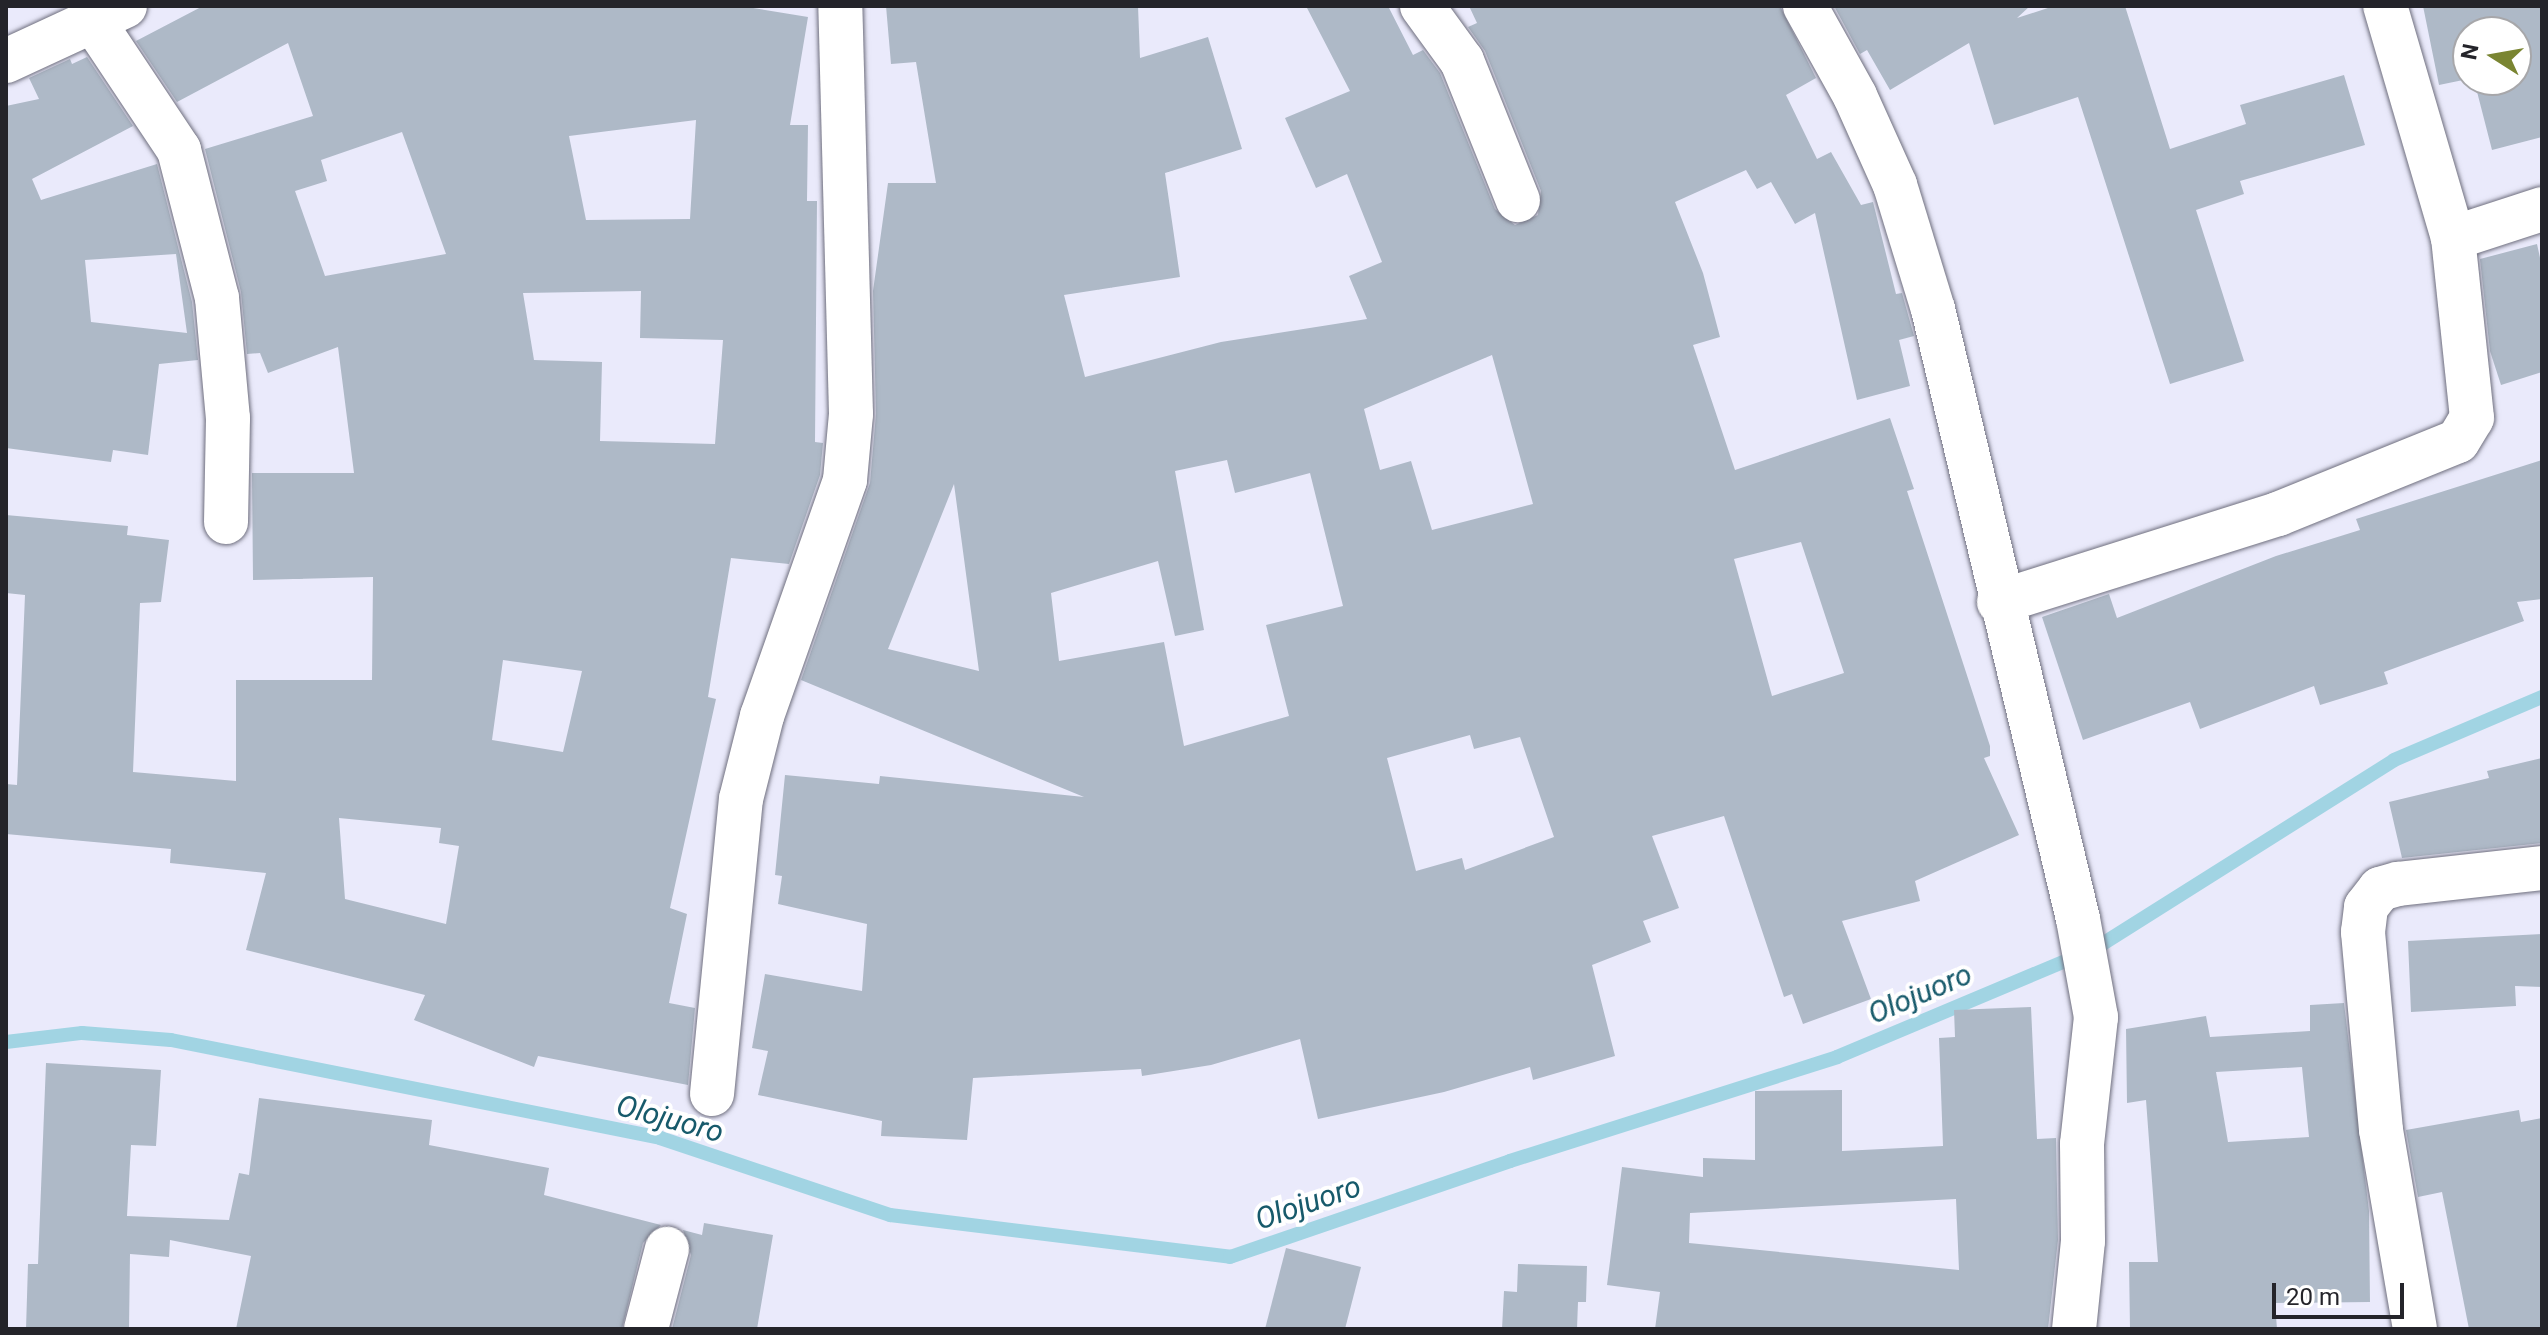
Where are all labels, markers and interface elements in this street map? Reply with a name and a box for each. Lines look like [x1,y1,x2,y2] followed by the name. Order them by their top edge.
[2452,16,2532,96] north arrow
[2456,42,2484,62] text: N
[1863,956,1977,1032] water label: Olojuoro
[612,1087,728,1151] water label: Olojuoro
[1250,1168,1366,1238] water label: Olojuoro
[2276,1267,2408,1317] scale bar
[2286,1283,2340,1311] text: 20 m

